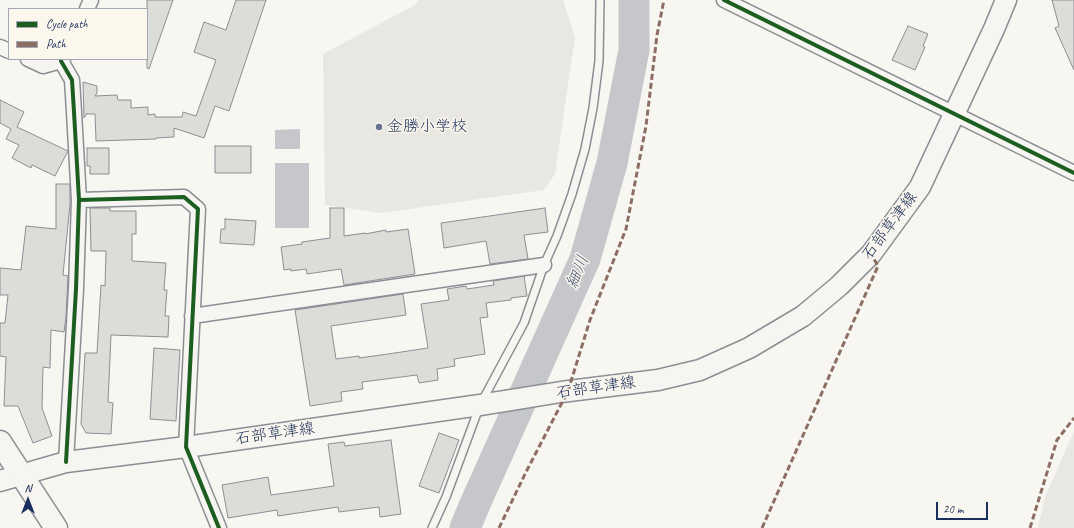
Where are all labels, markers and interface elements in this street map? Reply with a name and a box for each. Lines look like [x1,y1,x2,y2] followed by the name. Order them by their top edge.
[8,8,148,60] legend
[46,16,88,32] text: Cycle path
[46,36,66,52] text: Path
[387,117,467,137] place label: 金勝小学校
[374,122,384,132] marker: 金勝小学校
[858,188,922,264] street label: 石部草津線
[562,252,594,292] water label: 細川
[555,373,637,403] street label: 石部草津線
[234,419,316,449] street label: 石部草津線
[8,480,48,520] north arrow
[25,481,31,495] text: N
[938,494,990,520] scale bar
[943,501,963,517] text: 20 m

